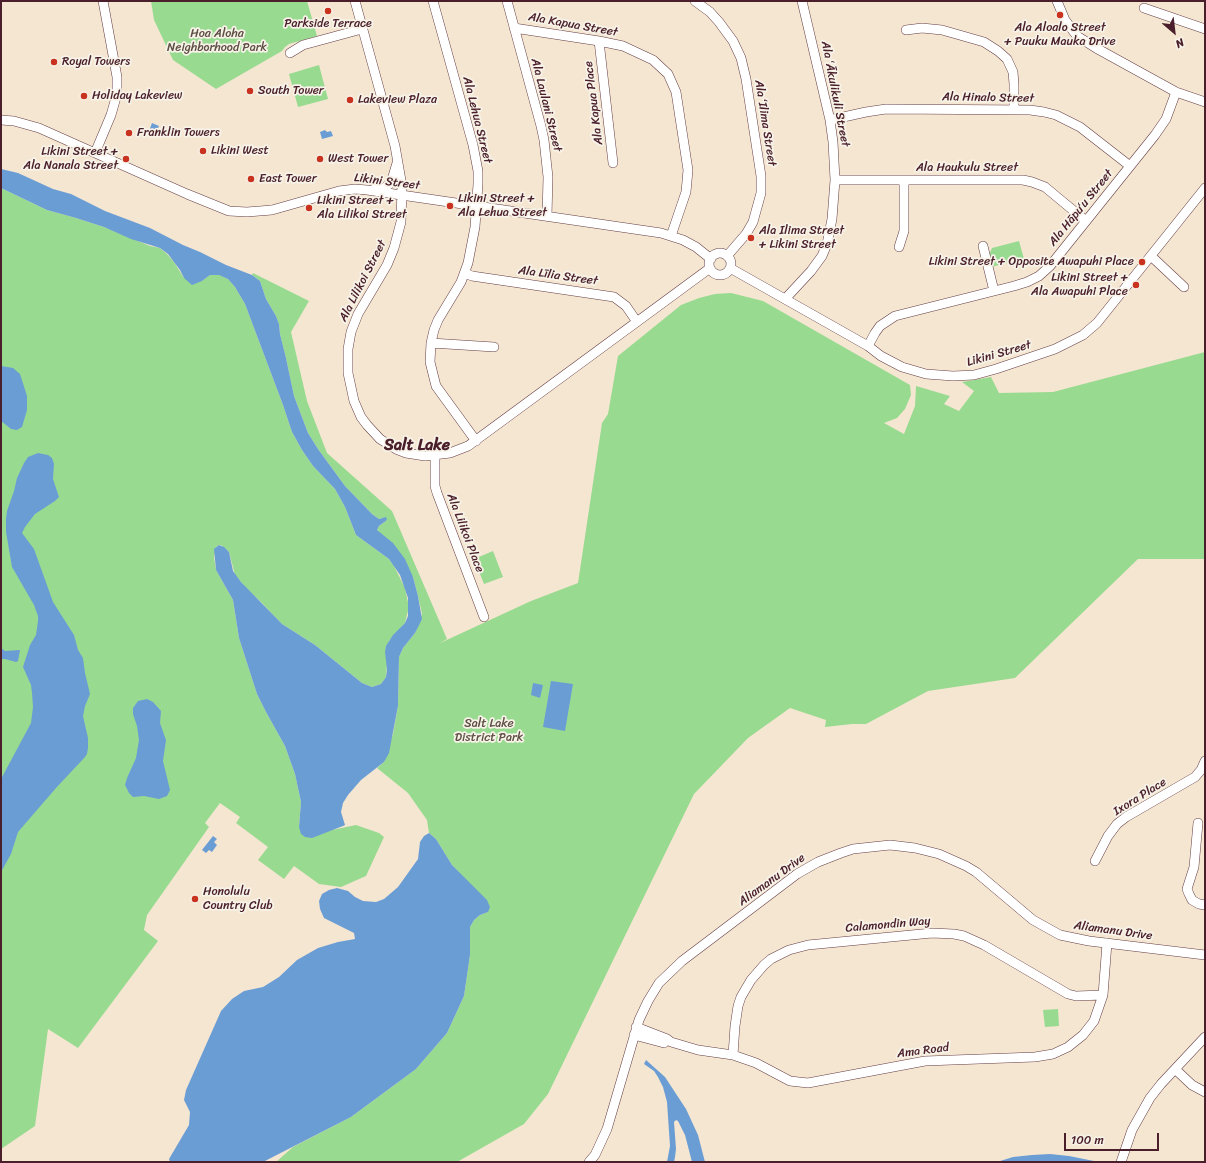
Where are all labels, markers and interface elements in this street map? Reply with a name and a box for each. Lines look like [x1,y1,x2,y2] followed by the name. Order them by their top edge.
[323,6,333,16] marker: Parkside Terrace
[527,10,619,40] street label: Ala Kapua Street
[1055,10,1065,20] marker: Ala Aloalo Street + Puuku Mauka Drive
[1154,12,1194,52] north arrow
[284,17,372,31] place label: Parkside Terrace
[1004,21,1116,49] place label: Ala Aloalo Street + Puuku Mauka Drive
[167,27,267,55] park label: Hoa Aloha Neighborhood Park
[1172,33,1188,53] text: N
[818,40,852,148] street label: Ala ʻĀkulikuli Street
[62,55,130,69] place label: Royal Towers
[49,57,59,67] marker: Royal Towers
[527,57,565,153] street label: Ala Laulani Street
[582,60,606,146] street label: Ala Kapua Place
[459,75,495,165] street label: Ala Lehua Street
[751,79,779,167] street label: Ala ʻIlima Street
[258,84,324,98] place label: South Tower
[245,86,255,96] marker: South Tower
[92,89,182,103] place label: Holiday Lakeview
[942,90,1034,106] street label: Ala Hinalo Street
[79,91,89,101] marker: Holiday Lakeview
[358,93,437,107] place label: Lakeview Plaza
[345,95,355,105] marker: Lakeview Plaza
[137,126,220,140] place label: Franklin Towers
[124,128,134,138] marker: Franklin Towers
[211,144,269,158] place label: Likini West
[23,145,118,173] place label: Likini Street + Ala Nanala Street
[198,146,208,156] marker: Likini West
[328,152,388,166] place label: West Tower
[121,154,131,164] marker: Likini Street + Ala Nanala Street
[315,154,325,164] marker: West Tower
[916,161,1018,175] street label: Ala Haukulu Street
[1046,167,1116,249] street label: Ala Hāpuʻu Street
[353,171,421,193] street label: Likini Street
[259,172,317,186] place label: East Tower
[246,174,256,184] marker: East Tower
[458,192,547,220] place label: Likini Street + Ala Lehua Street
[317,194,407,222] place label: Likini Street + Ala Lilikoi Street
[445,201,455,211] marker: Likini Street + Ala Lehua Street
[304,203,314,213] marker: Likini Street + Ala Lilikoi Street
[759,224,844,252] place label: Ala Ilima Street + Likini Street
[746,233,756,243] marker: Ala Ilima Street + Likini Street
[336,238,390,324] street label: Ala Lilikoi Street
[929,255,1134,269] place label: Likini Street + Opposite Awapuhi Place
[1137,257,1147,267] marker: Likini Street + Opposite Awapuhi Place
[517,263,599,289] street label: Ala Līlia Street
[1031,271,1128,299] place label: Likini Street + Ala Awapuhi Place
[1131,280,1141,290] marker: Likini Street + Ala Awapuhi Place
[965,338,1033,370] street label: Likini Street
[384,436,450,456] district label: Salt Lake
[443,491,487,575] street label: Ala Lilikoi Place
[455,717,523,745] park label: Salt Lake District Park
[1111,775,1169,819] street label: Ixora Place
[736,851,808,909] street label: Aliamanu Drive
[203,885,273,913] place label: Honolulu Country Club
[190,894,200,904] marker: Honolulu Country Club
[845,914,931,936] street label: Calamondin Way
[1073,918,1153,944] street label: Aliamanu Drive
[896,1041,950,1061] street label: Ama Road
[1066,1125,1161,1151] scale bar
[1071,1129,1104,1151] text: 100 m

